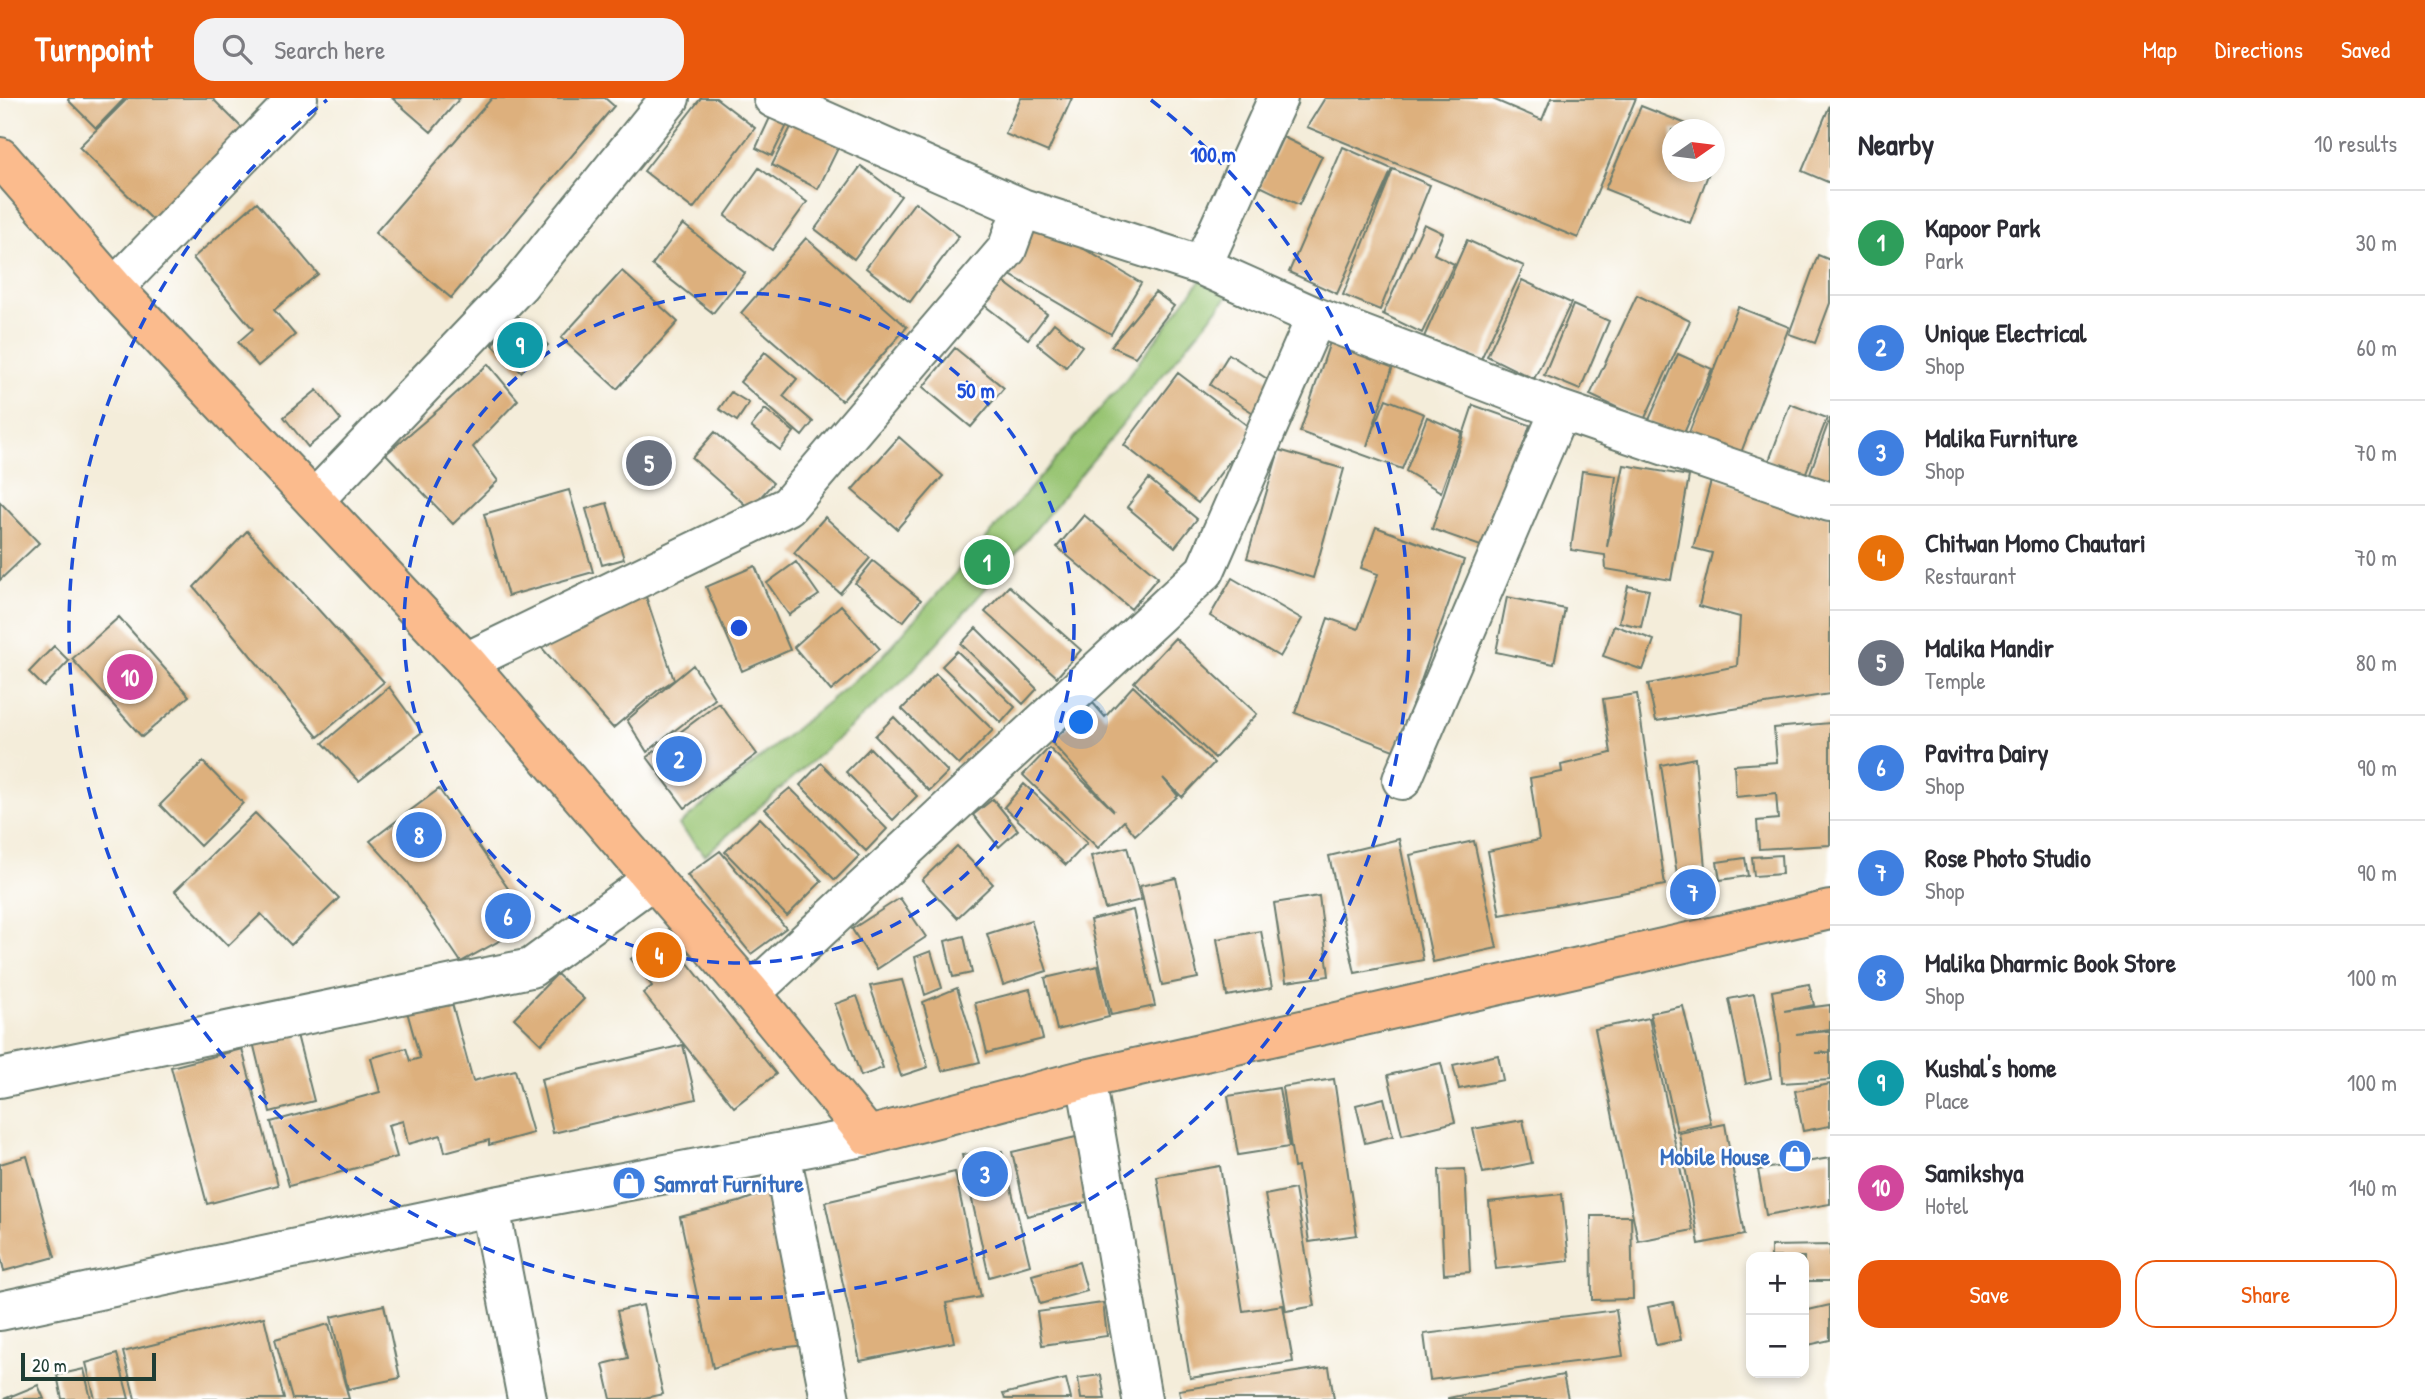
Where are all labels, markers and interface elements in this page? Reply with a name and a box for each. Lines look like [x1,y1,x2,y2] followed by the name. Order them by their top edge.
[194,18,684,81] search box
[35,27,152,71] text: Turnpoint
[218,30,256,68] icon: search
[274,32,385,67] text: Search here
[2143,33,2177,65] text: Map
[2215,33,2303,65] text: Directions
[2341,33,2390,65] text: Saved
[1662,119,1725,182] north arrow
[1858,124,1934,164] text: Nearby
[2314,128,2397,159] text: 10 results
[1190,140,1236,169] text: 100 m
[1925,210,2040,245] text: Kapoor Park
[1877,227,1885,258] text: 1
[2355,227,2397,258] text: 30 m
[1925,245,1963,276] text: Park
[1925,315,2086,350] text: Unique Electrical
[497,319,543,371] pin: 9
[1876,332,1886,363] text: 2
[2357,332,2397,363] text: 60 m
[1925,350,1964,381] text: Shop
[957,376,995,405] text: 50 m
[1925,420,2078,455] text: Malika Furniture
[626,437,672,489] pin: 5
[1876,437,1886,468] text: 3
[2354,437,2397,468] text: 70 m
[1925,455,1964,486] text: Shop
[1925,525,2146,560] text: Chitwan Momo Chautari
[964,536,1010,588] pin: 1
[1877,542,1885,573] text: 4
[2354,542,2397,573] text: 70 m
[1925,560,2016,591] text: Restaurant
[727,616,751,640] centre of rings
[1925,630,2054,665] text: Malika Mandir
[1876,647,1886,678] text: 5
[2356,647,2397,678] text: 80 m
[107,651,153,703] pin: 10
[1925,665,1986,696] text: Temple
[1064,705,1098,739] your location
[656,733,702,785] pin: 2
[1925,735,2048,770] text: Pavitra Dairy
[1876,752,1886,783] text: 6
[2357,752,2397,783] text: 90 m
[1925,770,1964,801] text: Shop
[396,809,442,861] pin: 8
[1925,840,2091,875] text: Rose Photo Studio
[1875,857,1887,888] text: 7
[2357,857,2397,888] text: 90 m
[1670,866,1716,918] pin: 7
[1925,875,1964,906] text: Shop
[485,890,531,942] pin: 6
[636,929,682,981] pin: 4
[1925,945,2176,980] text: Malika Dharmic Book Store
[1876,962,1886,993] text: 8
[2347,962,2397,993] text: 100 m
[1925,980,1964,1011] text: Shop
[1925,1050,2057,1085] text: Kushal's home
[1877,1067,1885,1098] text: 9
[2347,1067,2397,1098] text: 100 m
[1925,1085,1969,1116] text: Place
[1776,1137,1814,1175] shop icon: Mobile House
[1660,1140,1770,1172] place label: Mobile House
[962,1148,1008,1200] pin: 3
[1925,1155,2024,1190] text: Samikshya
[610,1164,648,1202] shop icon: Samrat Furniture
[654,1167,804,1199] place label: Samrat Furniture
[1872,1172,1890,1203] text: 10
[2349,1172,2397,1203] text: 140 m
[1925,1190,1968,1221] text: Hotel
[1746,1252,1809,1378] map controls
[1746,1252,1809,1315] button: +
[1858,1260,2121,1328] button: Save
[2135,1260,2397,1328] button: Share
[1746,1315,1809,1378] button: −
[21,1350,156,1382] scale bar
[32,1352,67,1378] text: 20 m

